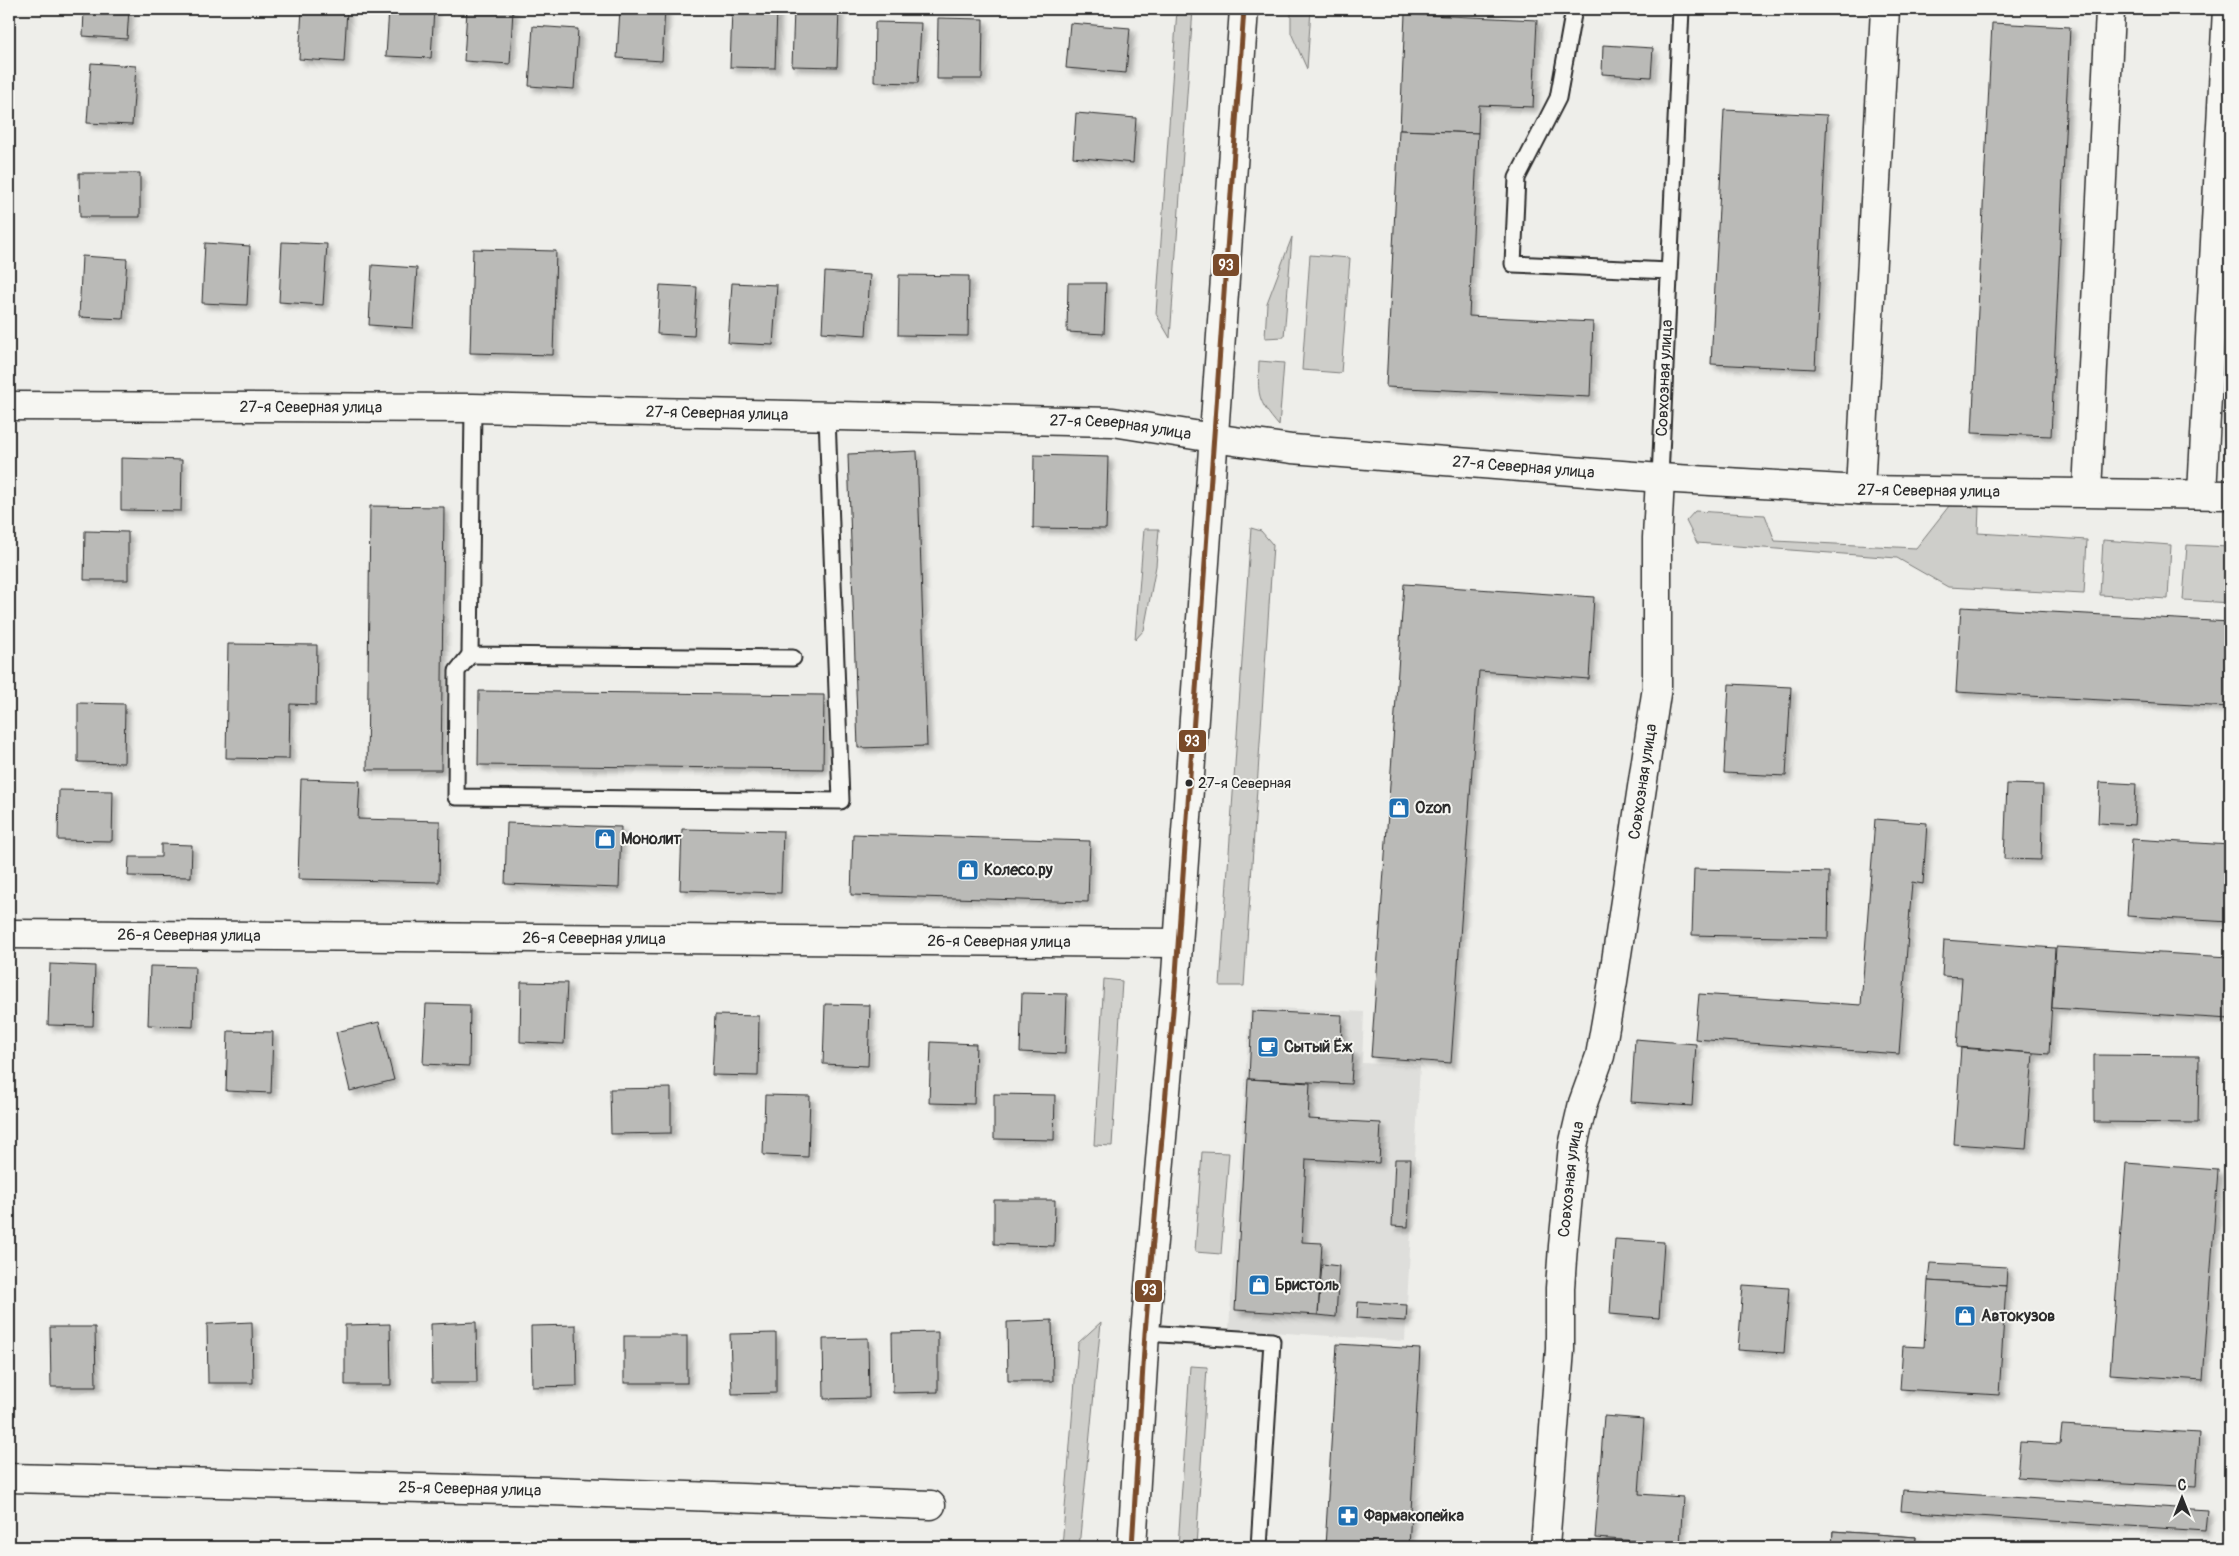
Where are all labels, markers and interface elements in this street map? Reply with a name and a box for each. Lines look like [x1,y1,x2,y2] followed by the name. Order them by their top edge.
[1212,253,1240,277] line badge: 93
[1218,257,1234,274] text: 93
[1652,319,1677,437] street label: Совхозная улица
[240,397,382,418] street label: 27-я Северная улица
[645,402,788,425] street label: 27-я Северная улица
[1049,411,1193,444] street label: 27-я Северная улица
[1452,452,1595,483] street label: 27-я Северная улица
[1857,480,2000,502] street label: 27-я Северная улица
[1624,722,1661,841] street label: Совхозная улица
[1178,729,1207,753] line badge: 93
[1184,733,1200,750] text: 93
[1198,774,1291,793] place label: 27-я Северная
[1184,778,1194,788] marker: 27-я Северная
[1387,796,1411,820] shop icon: Ozon
[1415,798,1451,818] place label: Ozon
[593,827,617,851] shop icon: Монолит
[621,829,682,849] place label: Монолит
[956,858,980,882] shop icon: Колесо.ру
[984,860,1053,880] place label: Колесо.ру
[117,925,261,946] street label: 26-я Северная улица
[522,928,666,949] street label: 26-я Северная улица
[927,931,1071,952] street label: 26-я Северная улица
[1256,1035,1280,1059] cafe icon: Сытый Ёж
[1284,1037,1353,1057] place label: Сытый Ёж
[1554,1119,1588,1238] street label: Совхозная улица
[1247,1273,1271,1297] shop icon: Бристоль
[1275,1275,1339,1295] place label: Бристоль
[1134,1279,1163,1303] line badge: 93
[1141,1282,1157,1299] text: 93
[1953,1304,1977,1328] shop icon: Автокузов
[1981,1306,2055,1326] place label: Автокузов
[2156,1474,2206,1524] north arrow
[398,1477,542,1501] street label: 25-я Северная улица
[2178,1477,2187,1494] text: С
[1336,1504,1360,1528] pharmacy icon: Фармакопейка
[1363,1506,1465,1526] place label: Фармакопейка

